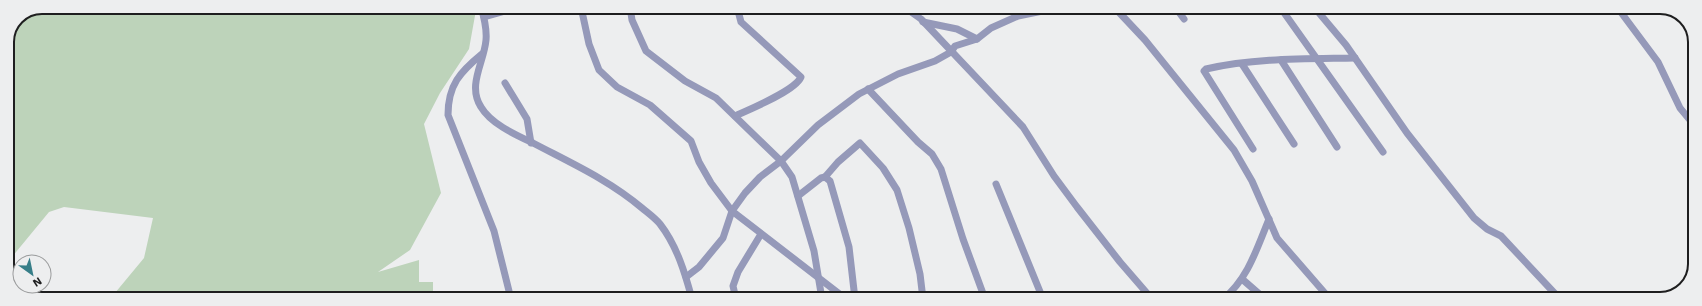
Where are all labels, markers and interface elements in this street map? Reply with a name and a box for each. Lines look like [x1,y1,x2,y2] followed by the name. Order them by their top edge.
[12,254,52,294] north arrow
[30,274,44,290] text: N

